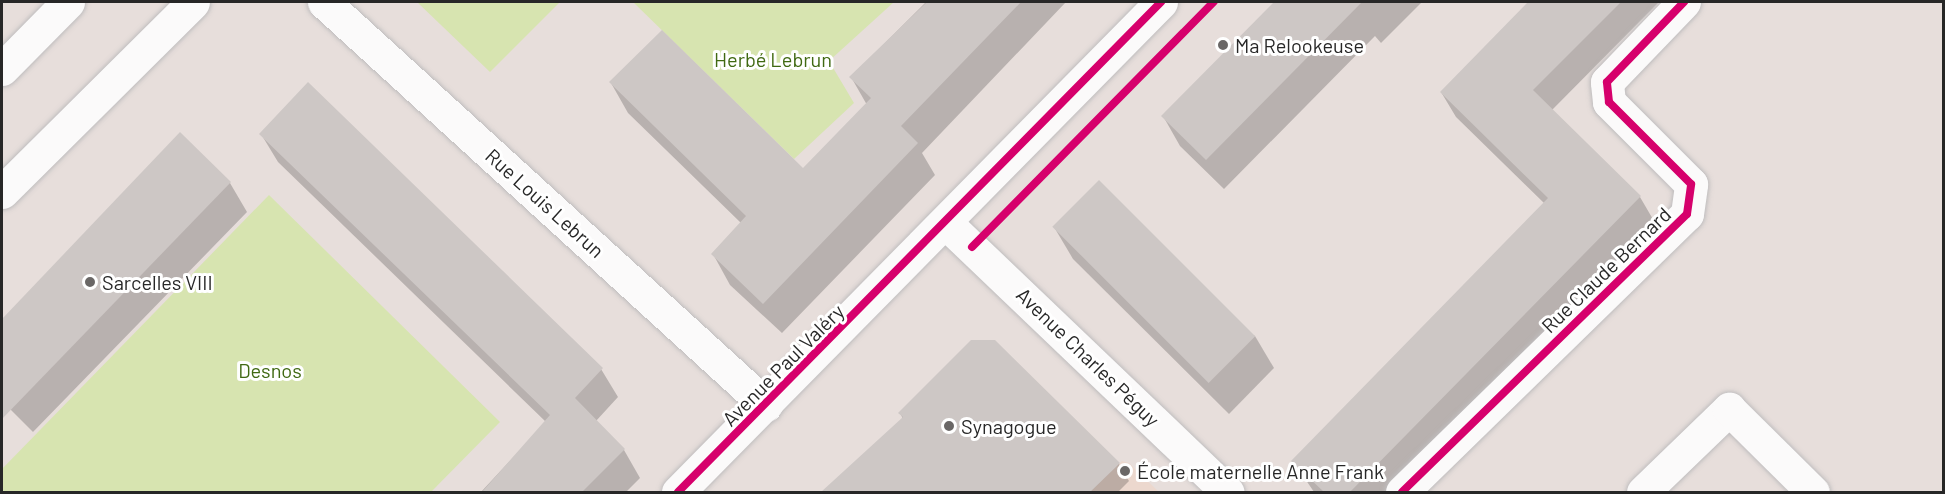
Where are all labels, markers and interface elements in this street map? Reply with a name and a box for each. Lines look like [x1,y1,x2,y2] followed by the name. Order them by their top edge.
[1235,33,1364,57] place label: Ma Relookeuse
[1216,38,1230,52] marker: Ma Relookeuse
[714,47,832,71] park label: Herbé Lebrun
[481,144,609,262] street label: Rue Louis Lebrun
[1536,202,1676,338] street label: Rue Claude Bernard
[102,270,213,294] place label: Sarcelles VIII
[83,275,97,289] marker: Sarcelles VIII
[1012,283,1164,431] street label: Avenue Charles Péguy
[717,299,849,431] street label: Avenue Paul Valéry
[238,358,302,382] park label: Desnos
[961,414,1057,438] place label: Synagogue
[942,419,956,433] marker: Synagogue
[1137,459,1384,483] place label: École maternelle Anne Frank
[1118,464,1132,478] marker: École maternelle Anne Frank

